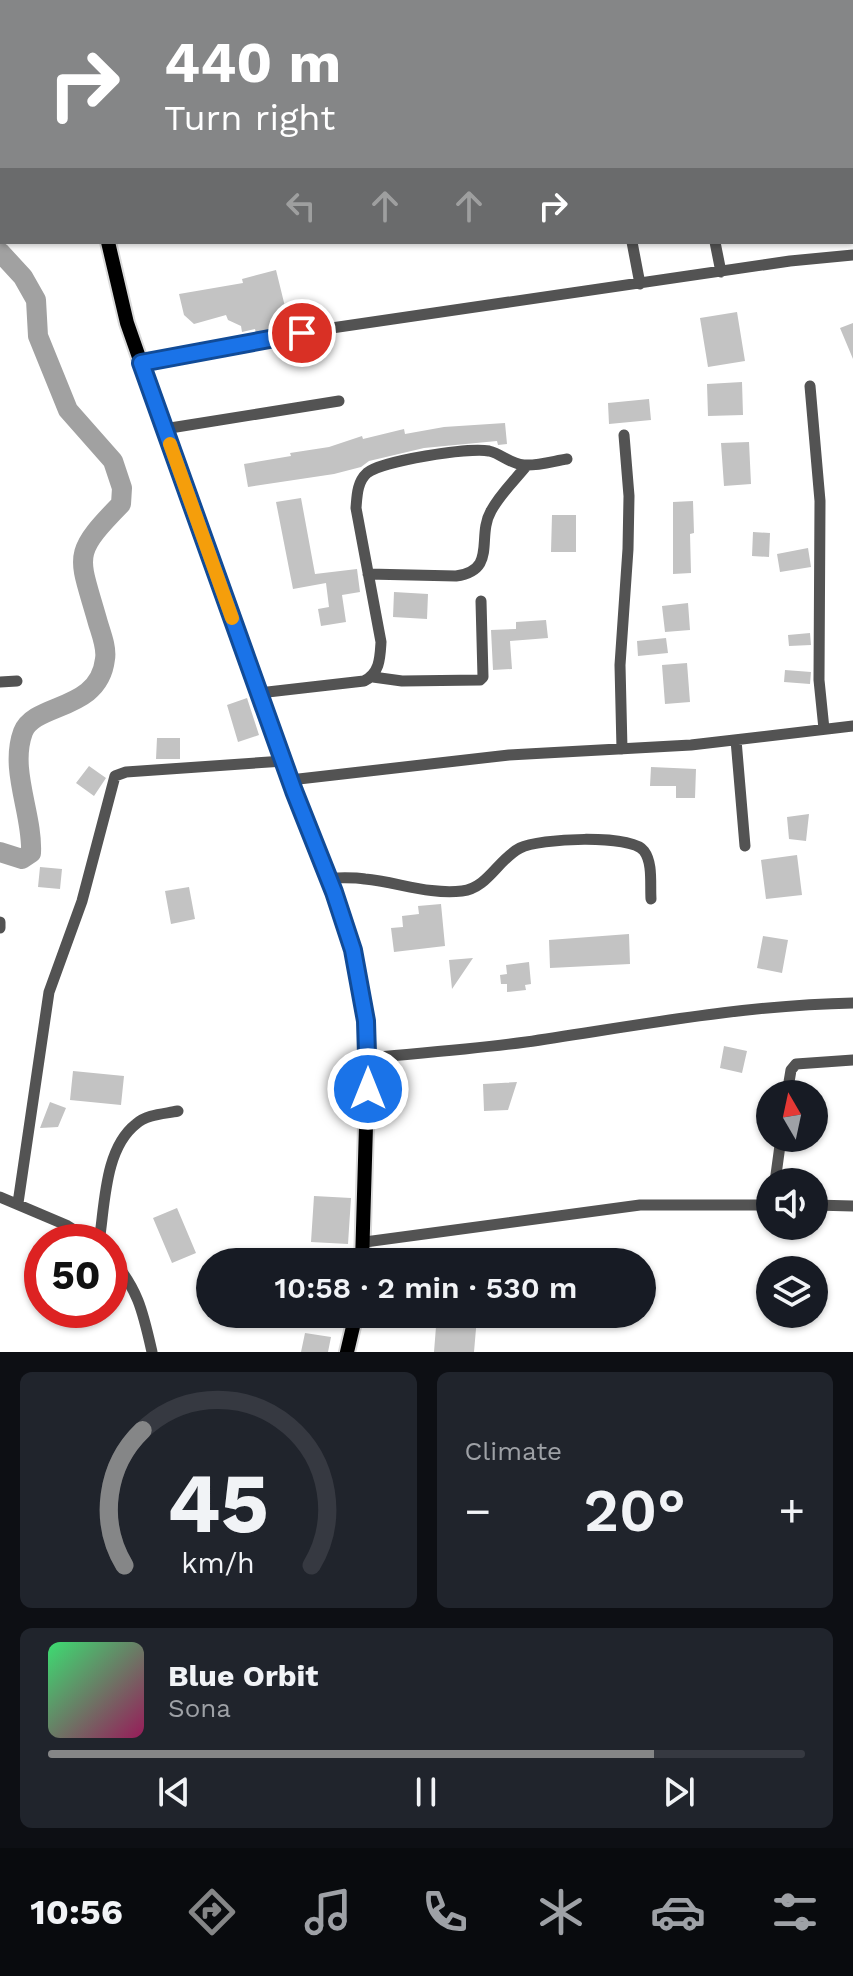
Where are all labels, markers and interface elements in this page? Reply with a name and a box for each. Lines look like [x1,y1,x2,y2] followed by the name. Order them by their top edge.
[164,30,341,96] text: 440 m
[32,32,136,136] icon: right
[164,97,335,139] text: Turn right
[279,184,323,228] icon: left
[363,184,407,228] icon: ahead
[447,184,491,228] icon: ahead
[531,184,575,228] icon: right
[268,299,336,367] pin
[280,311,324,355] icon: arrive
[326,1047,410,1131] position arrow
[756,1080,828,1152] north arrow
[756,1080,828,1328] map controls
[756,1168,828,1240] button: sound
[24,1224,128,1328] speed limit sign: 50
[756,1256,828,1328] button: layers
[275,1270,577,1305] text: 10:58 · 2 min · 530 m
[465,1436,562,1466] text: Climate
[167,1455,269,1552] text: 45
[583,1475,686,1546] text: 20°
[465,1485,491,1537] text: −
[778,1485,805,1537] text: +
[181,1546,255,1580] text: km/h
[168,1658,318,1693] text: Blue Orbit
[168,1693,231,1723] text: Sona
[152,1770,196,1814] icon: previous
[404,1770,448,1814] icon: pause
[657,1770,701,1814] icon: next
[184,1884,240,1940] icon: directions
[300,1884,356,1940] icon: music
[417,1884,473,1940] icon: phone
[533,1884,589,1940] icon: climate
[650,1884,706,1940] icon: car
[767,1884,823,1940] icon: filters
[30,1891,123,1933] text: 10:56

